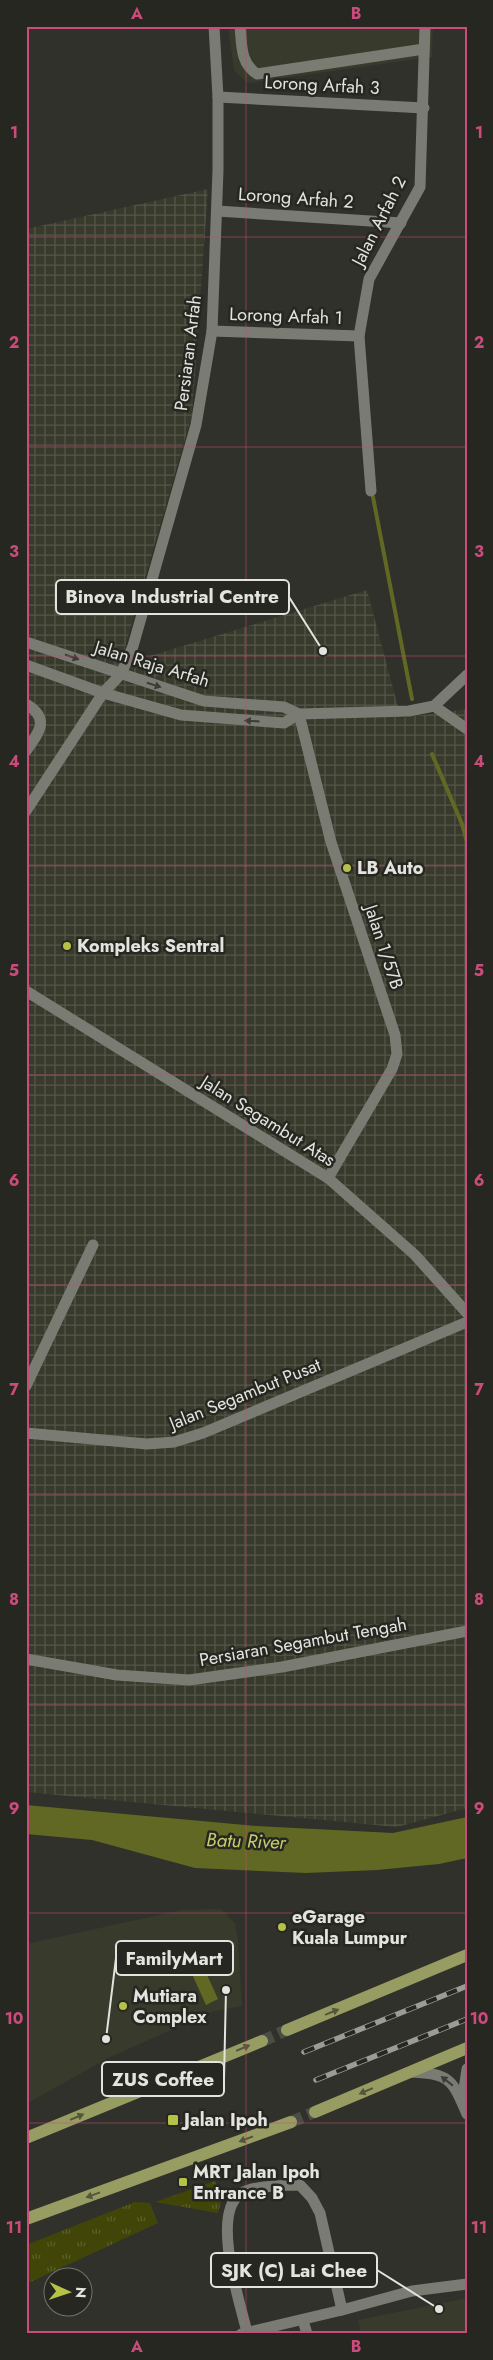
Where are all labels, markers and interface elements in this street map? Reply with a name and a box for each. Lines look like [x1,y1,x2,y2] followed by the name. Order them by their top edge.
[130,2,143,25] text: A
[351,2,361,25] text: B
[264,69,380,101] street label: Lorong Arfah 3
[10,121,18,144] text: 1
[475,121,483,144] text: 1
[344,172,413,272] street label: Jalan Arfah 2
[237,181,355,215] street label: Lorong Arfah 2
[168,294,208,412] street label: Persiaran Arfah
[229,301,343,331] street label: Lorong Arfah 1
[9,331,19,354] text: 2
[474,331,484,354] text: 2
[9,540,19,563] text: 3
[474,540,484,563] text: 3
[56,580,289,614] callout: Binova Industrial Centre
[65,583,279,610] text: Binova Industrial Centre
[89,634,213,694] street label: Jalan Raja Arfah
[65,654,80,662] one-way arrow
[147,681,162,689] one-way arrow
[244,716,260,724] one-way arrow
[8,750,20,773] text: 4
[473,750,485,773] text: 4
[357,855,424,881] place label: LB Auto
[341,862,353,874] marker: LB Auto
[357,899,410,993] street label: Jalan 1/57B
[77,933,224,959] place label: Kompleks Sentral
[61,940,73,952] marker: Kompleks Sentral
[9,959,19,982] text: 5
[474,959,484,982] text: 5
[194,1068,340,1173] street label: Jalan Segambut Atas
[9,1169,19,1192] text: 6
[474,1169,484,1192] text: 6
[163,1351,325,1437] street label: Jalan Segambut Pusat
[9,1378,19,1401] text: 7
[474,1378,484,1401] text: 7
[9,1588,19,1611] text: 8
[474,1588,484,1611] text: 8
[197,1611,409,1673] street label: Persiaran Segambut Tengah
[9,1797,19,1820] text: 9
[474,1797,484,1820] text: 9
[206,1826,288,1856] water label: Batu River
[292,1904,408,1951] place label: eGarage Kuala Lumpur
[276,1921,288,1933] marker: eGarage Kuala Lumpur
[116,1941,233,1975] callout: FamilyMart
[125,1945,223,1972] text: FamilyMart
[133,1983,207,2030] place label: Mutiara Complex
[117,2000,129,2012] marker: Mutiara Complex
[5,2007,23,2030] text: 10
[325,2007,339,2015] one-way arrow
[470,2007,488,2030] text: 10
[236,2044,251,2052] one-way arrow
[102,2062,224,2096] callout: ZUS Coffee
[112,2066,214,2093] text: ZUS Coffee
[441,2076,454,2086] one-way arrow
[359,2088,373,2096] one-way arrow
[181,2107,268,2133] place label: Jalan Ipoh
[70,2113,85,2121] one-way arrow
[166,2113,180,2127] marker: Jalan Ipoh
[238,2136,253,2143] one-way arrow
[193,2159,320,2206] place label: MRT Jalan Ipoh Entrance B
[177,2176,189,2188] marker: MRT Jalan Ipoh Entrance B
[85,2191,100,2199] one-way arrow
[6,2216,22,2239] text: 11
[471,2216,487,2239] text: 11
[211,2253,377,2287] callout: SJK (C) Lai Chee
[221,2257,367,2284] text: SJK (C) Lai Chee
[42,2268,92,2318] north arrow
[71,2287,91,2299] text: N
[130,2335,143,2358] text: A
[351,2335,361,2358] text: B

